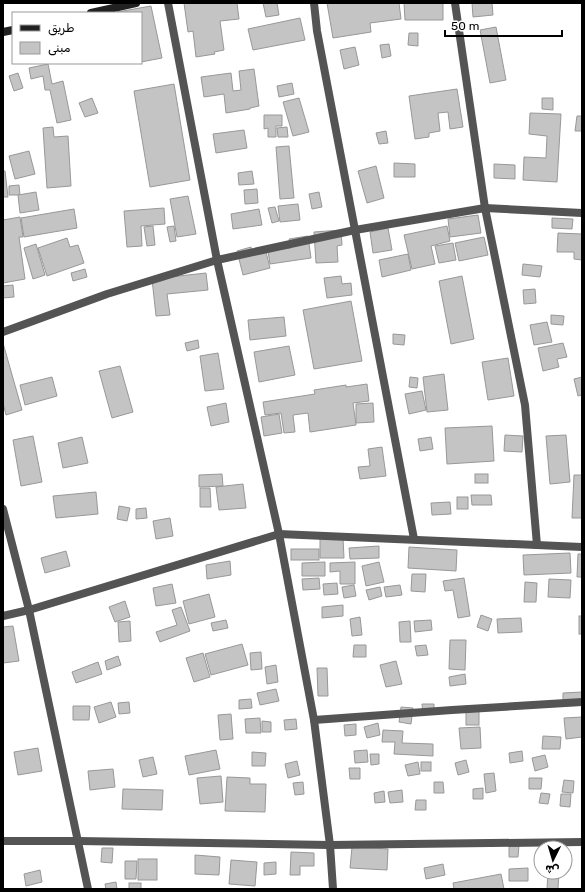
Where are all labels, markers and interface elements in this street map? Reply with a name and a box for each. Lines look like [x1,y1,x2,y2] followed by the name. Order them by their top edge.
[12,12,142,64] legend
[445,12,562,38] scale bar
[451,19,479,33] text: 50 m
[48,21,74,36] text: طريق
[48,41,71,56] text: مبنى
[533,840,573,880] north arrow
[545,862,560,877] text: ش

